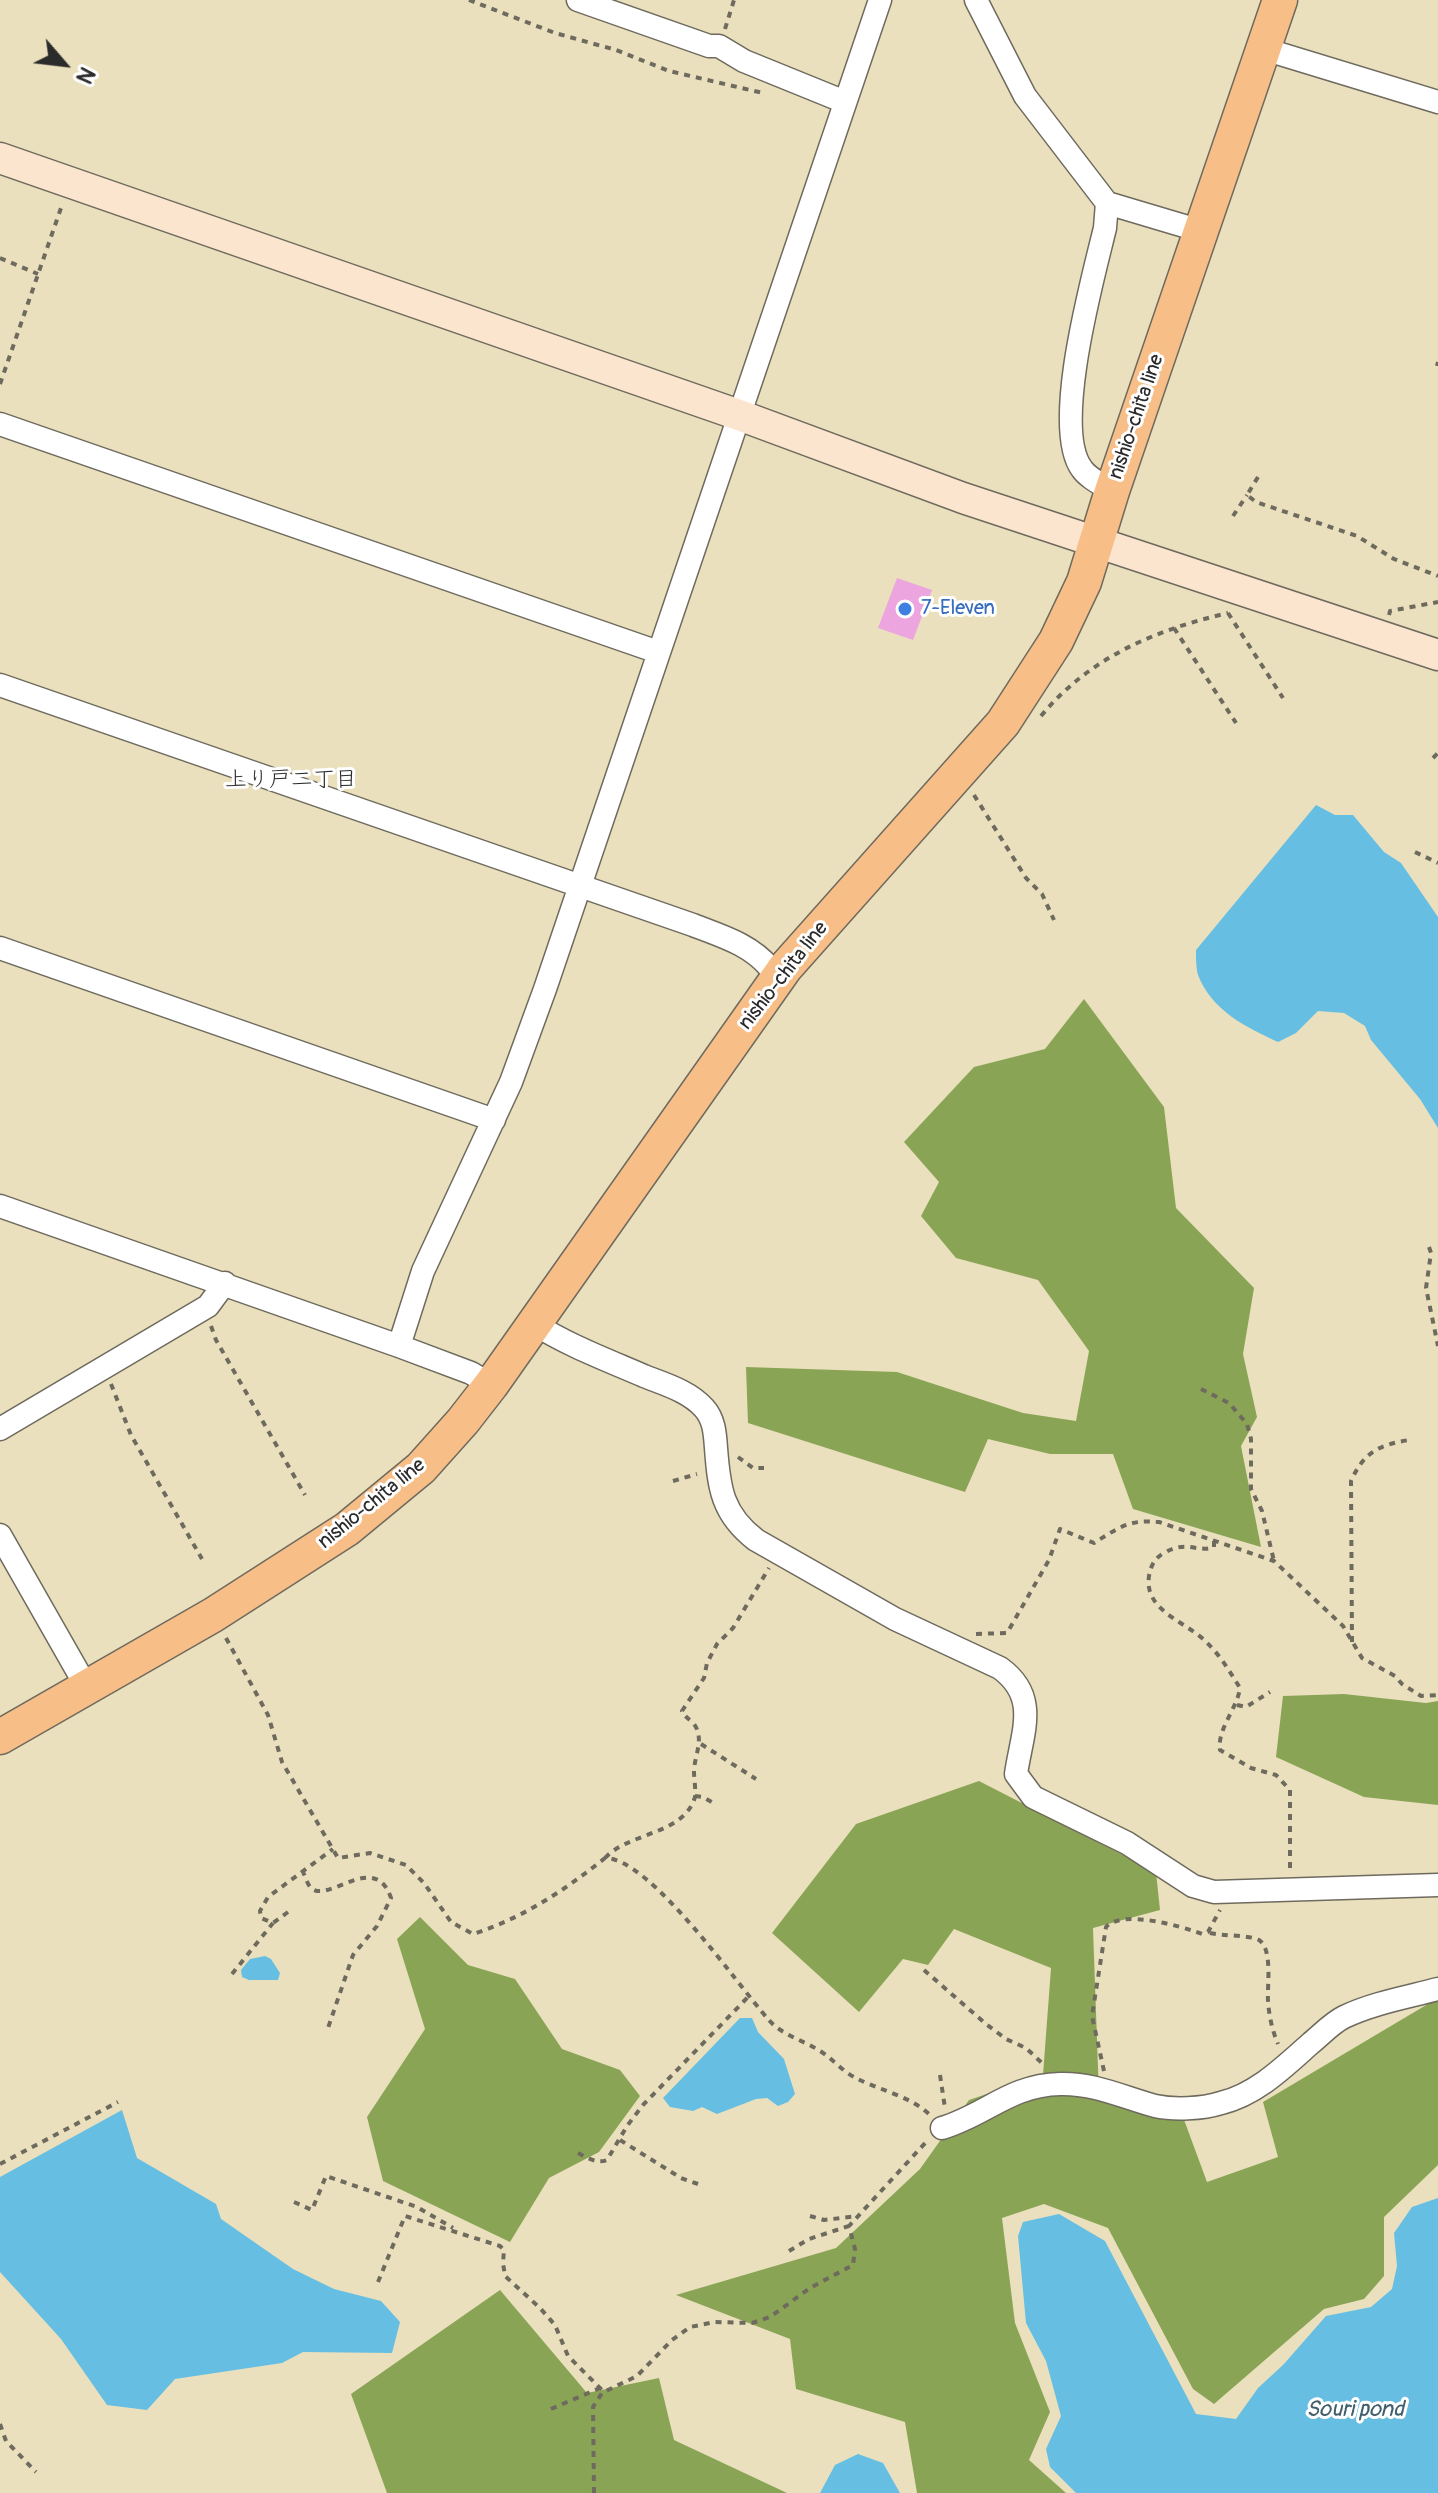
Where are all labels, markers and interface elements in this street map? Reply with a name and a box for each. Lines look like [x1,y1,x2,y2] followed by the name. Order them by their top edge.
[24,24,104,104] north arrow
[69,62,101,88] text: N
[1104,351,1170,483] street label: nishio-chita line
[921,597,995,621] place label: 7-Eleven
[896,600,914,618] marker: 7-Eleven
[225,767,357,793] district label: 上り戸二丁目
[734,917,834,1035] street label: nishio-chita line
[314,1454,430,1554] street label: nishio-chita line
[1306,2397,1404,2423] water label: Souri pond

